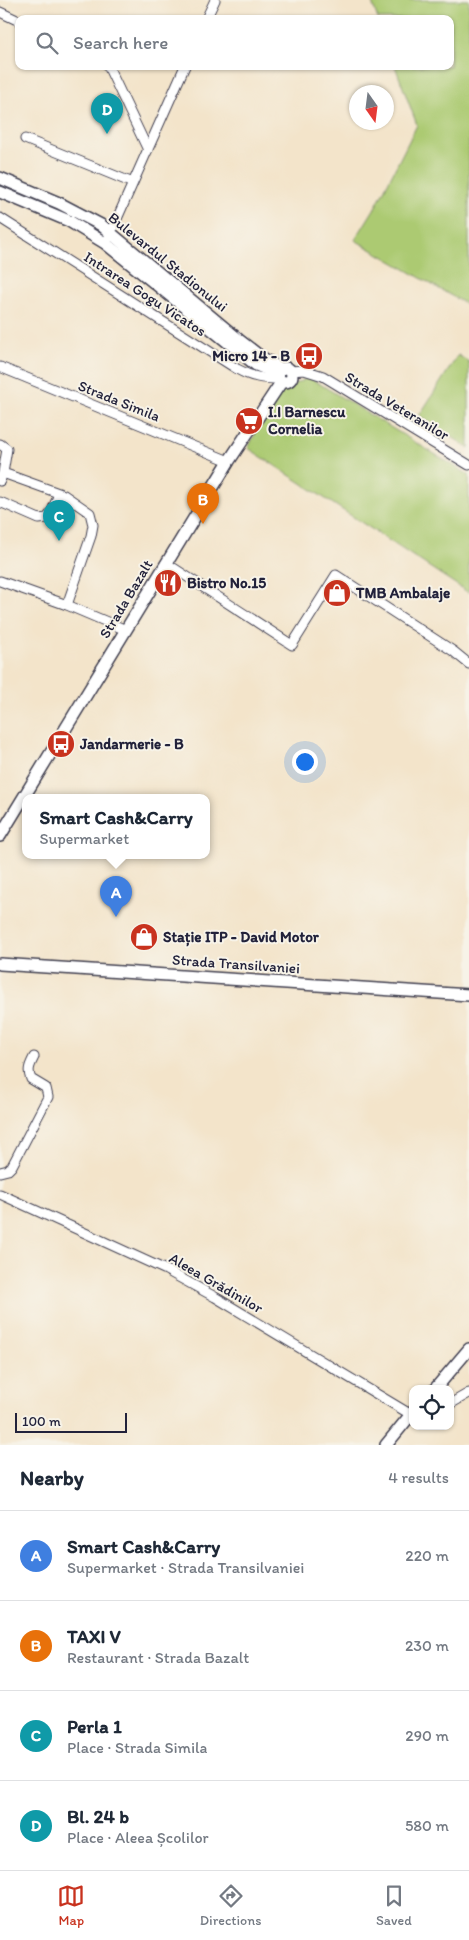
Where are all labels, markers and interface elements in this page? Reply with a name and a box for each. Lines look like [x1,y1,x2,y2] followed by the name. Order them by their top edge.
[15,15,454,70] search box
[33,29,61,57] icon: search
[73,31,168,54] text: Search here
[349,85,394,130] north arrow
[91,93,123,134] pin: D
[105,208,231,316] street label: Bulevardul Stadionului
[80,248,210,340] street label: Intrarea Gogu Vicatos
[294,341,324,371] bus stop icon: Micro 14 - B
[212,347,290,365] place label: Micro 14 - B
[342,368,453,444] street label: Strada Veteranilor
[75,376,163,426] street label: Strada Simila
[268,403,346,438] place label: I.I Barnescu Cornelia
[234,406,264,436] supermarket icon: I.I Barnescu Cornelia
[187,483,219,524] pin: B
[43,500,75,541] pin: C
[95,556,157,642] street label: Strada Bazalt
[153,568,183,598] restaurant icon: Bistro No.15
[187,574,266,592] place label: Bistro No.15
[322,578,352,608] shop icon: TMB Ambalaje
[355,584,450,603] place label: TMB Ambalaje
[46,729,76,759] bus stop icon: Jandarmerie - B
[79,735,184,753] place label: Jandarmerie - B
[292,749,318,775] your location
[22,794,210,859] popup
[39,806,193,829] text: Smart Cash&Carry
[39,829,129,848] text: Supermarket
[100,876,132,917] pin: A
[129,922,159,952] shop icon: Stație ITP - David Motor
[163,928,320,947] place label: Stație ITP - David Motor
[172,951,300,977] street label: Strada Transilvaniei
[166,1249,266,1317] street label: Aleea Grădinilor
[409,1385,454,1430] map controls
[409,1385,454,1430] button: locate
[15,1410,128,1433] scale bar
[22,1413,61,1430] text: 100 m
[20,1465,84,1490] text: Nearby
[388,1468,449,1487] text: 4 results
[67,1535,220,1558] text: Smart Cash&Carry
[31,1546,41,1565] text: A
[405,1546,449,1565] text: 220 m
[67,1558,304,1577] text: Supermarket · Strada Transilvaniei
[67,1625,121,1648] text: TAXI V
[31,1636,41,1655] text: B
[405,1636,449,1655] text: 230 m
[67,1648,249,1667] text: Restaurant · Strada Bazalt
[67,1715,122,1738] text: Perla 1
[31,1726,41,1745] text: C
[405,1726,449,1745] text: 290 m
[67,1738,207,1757] text: Place · Strada Simila
[67,1805,129,1828] text: Bl. 24 b
[31,1816,41,1835] text: D
[405,1816,449,1835] text: 580 m
[67,1828,209,1847] text: Place · Aleea Școlilor
[57,1882,85,1929] tab: Map
[200,1882,261,1929] tab: Directions
[376,1882,412,1929] tab: Saved

